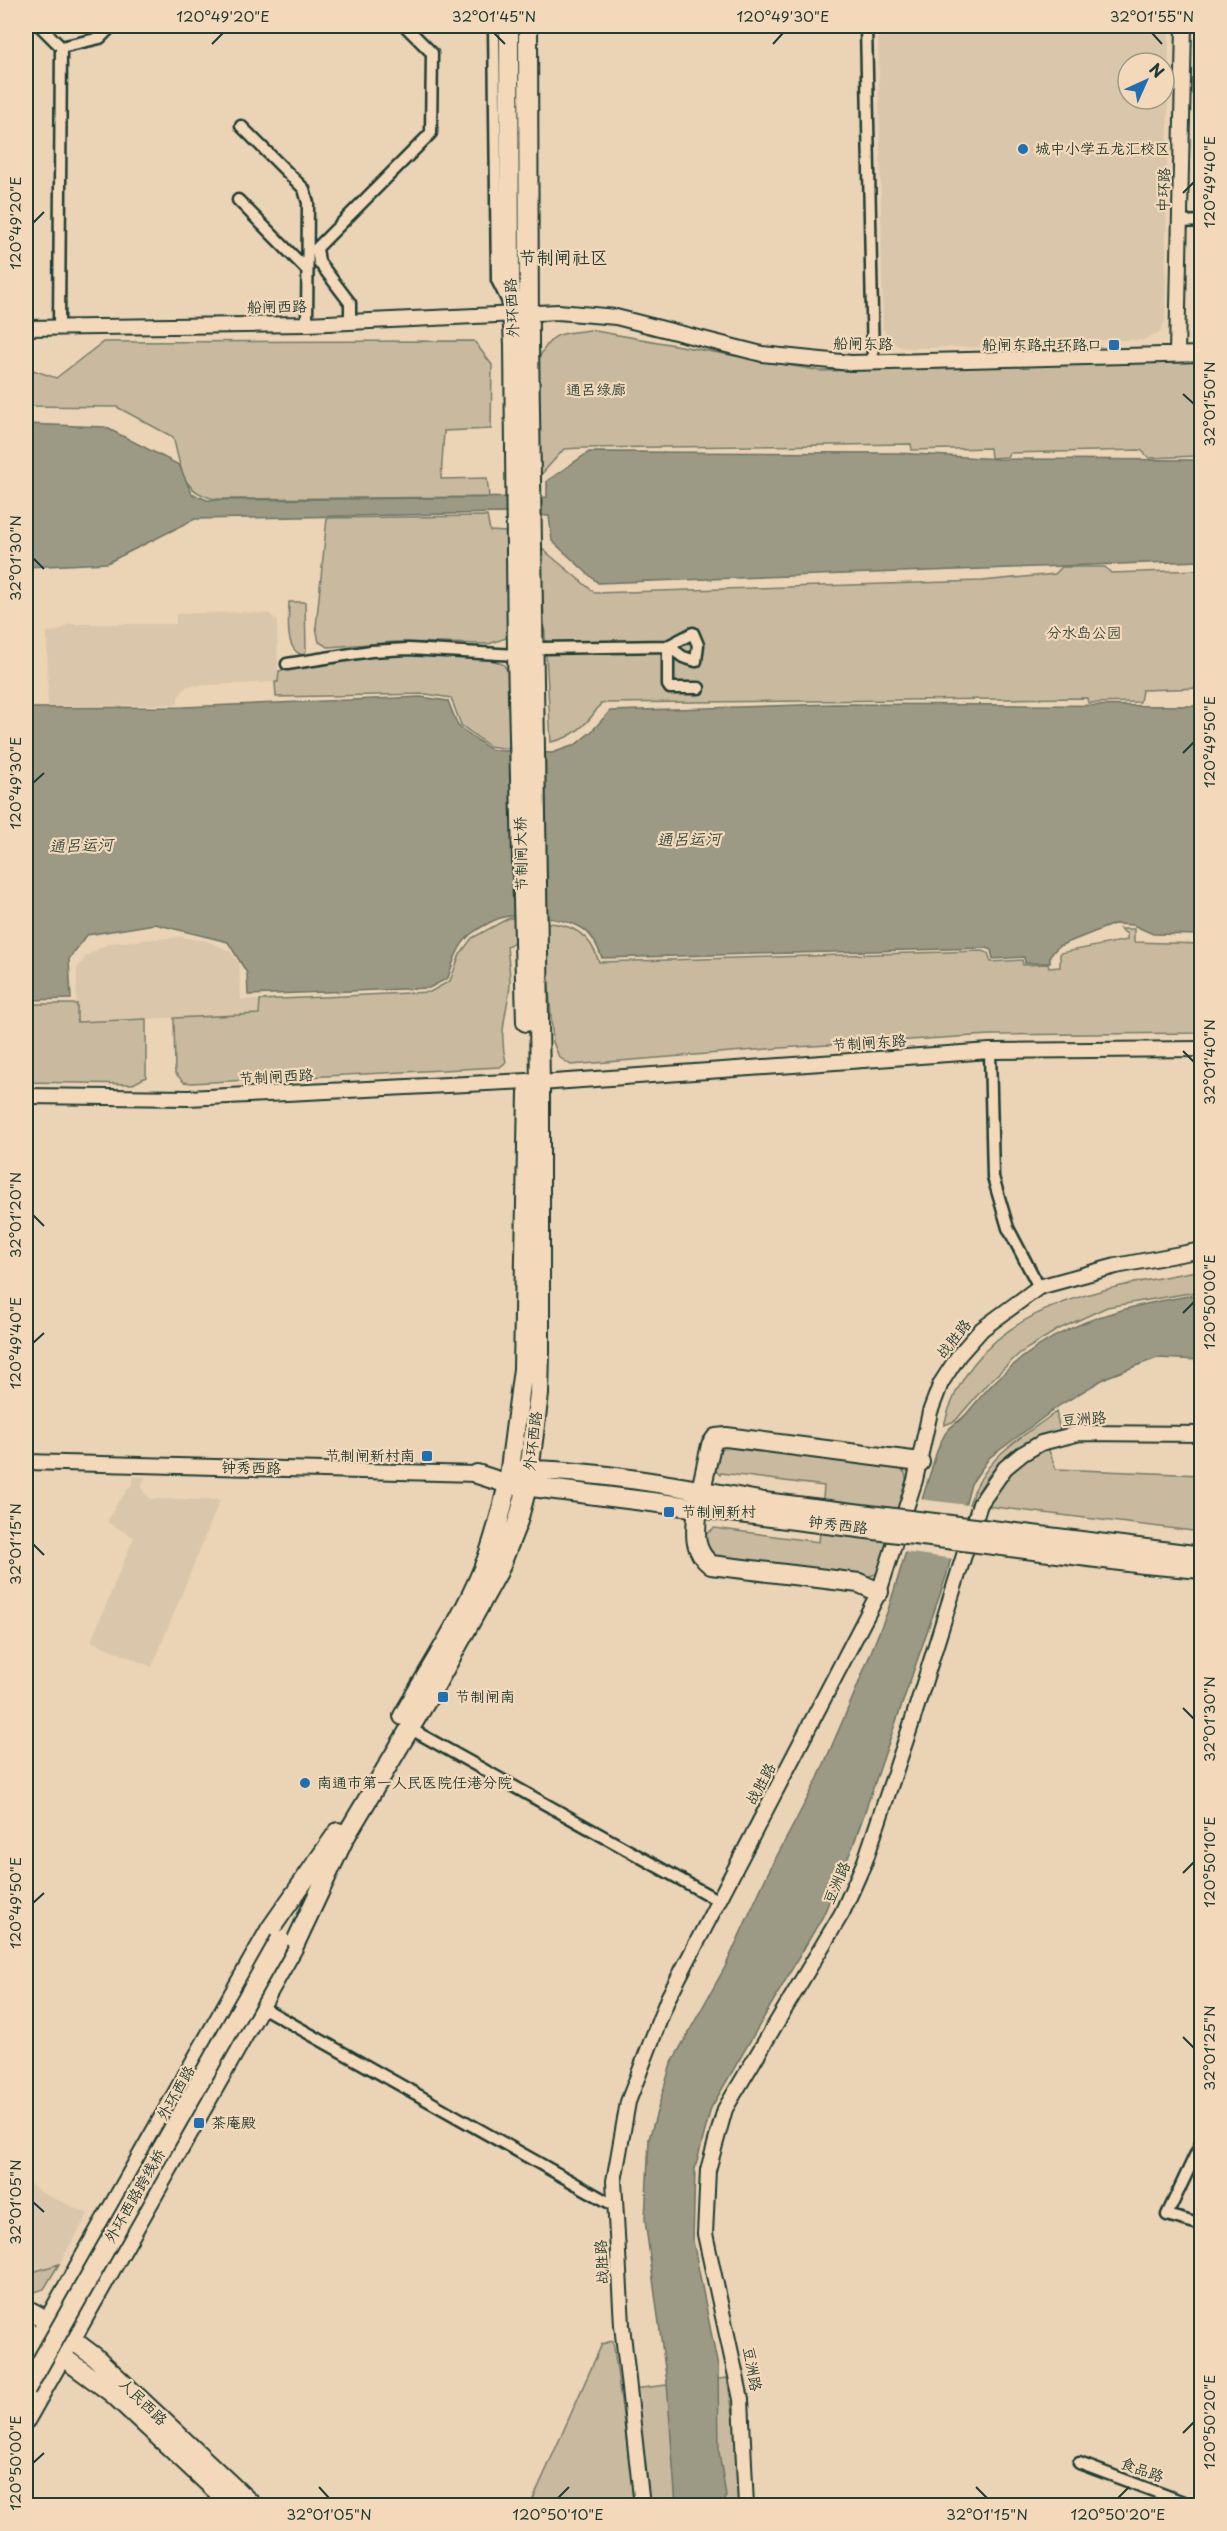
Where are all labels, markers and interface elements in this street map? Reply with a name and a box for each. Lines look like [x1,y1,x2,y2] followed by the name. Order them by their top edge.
[176,4,270,27] text: 120°49'20"E
[452,4,536,27] text: 32°01'45"N
[737,4,829,27] text: 120°49'30"E
[1110,4,1194,27] text: 32°01'55"N
[1116,51,1176,111] north arrow
[1144,57,1170,83] text: N
[1035,136,1170,159] place label: 城中小学五龙汇校区
[1197,136,1220,228] text: 120°49'40"E
[1016,142,1030,156] marker: 城中小学五龙汇校区
[1151,167,1174,213] street label: 中环路
[3,176,26,270] text: 120°49'20"E
[518,243,608,270] district label: 节制闸社区
[497,278,524,339] street label: 外环西路
[247,293,307,318] street label: 船闸西路
[833,330,893,355] street label: 船闸东路
[982,332,1102,355] place label: 船闸东路中环路口
[1107,338,1121,352] marker: 船闸东路中环路口
[1197,361,1220,447] text: 32°01'50"N
[566,377,626,400] park label: 通吕绿廊
[3,515,26,601] text: 32°01'30"N
[1046,620,1122,643] park label: 分水岛公园
[1197,696,1220,788] text: 120°49'50"E
[3,737,26,829] text: 120°49'30"E
[507,816,532,892] street label: 节制闸大桥
[657,825,724,851] water label: 通吕运河
[49,831,116,857] water label: 通吕运河
[1197,1019,1220,1105] text: 32°01'40"N
[831,1027,907,1056] street label: 节制闸东路
[238,1062,314,1089] street label: 节制闸西路
[3,1172,26,1258] text: 32°01'20"N
[1197,1254,1220,1350] text: 120°50'00"E
[3,1297,26,1389] text: 120°49'40"E
[930,1313,976,1363] street label: 战胜路
[1061,1404,1107,1431] street label: 豆洲路
[516,1410,547,1472] street label: 外环西路
[325,1443,415,1466] place label: 节制闸新村南
[420,1449,434,1463] marker: 节制闸新村南
[221,1454,281,1479] street label: 钟秀西路
[681,1499,756,1522] place label: 节制闸新村
[3,1503,26,1585] text: 32°01'15"N
[662,1505,676,1519] marker: 节制闸新村
[807,1508,869,1539] street label: 钟秀西路
[1197,1676,1220,1762] text: 32°01'30"N
[455,1684,515,1707] place label: 节制闸南
[436,1690,450,1704] marker: 节制闸南
[739,1758,780,1809] street label: 战胜路
[317,1770,512,1793] place label: 南通市第一人民医院任港分院
[298,1776,312,1790] marker: 南通市第一人民医院任港分院
[1197,1816,1220,1908] text: 120°50'10"E
[3,1857,26,1949] text: 120°49'50"E
[816,1857,855,1908] street label: 豆洲路
[1197,2005,1220,2091] text: 32°01'25"N
[150,2061,200,2124] street label: 外环西路
[211,2110,256,2133] place label: 茶庵殿
[192,2116,206,2130] marker: 茶庵殿
[97,2144,170,2246] street label: 外环西路跨线桥
[3,2159,26,2245] text: 32°01'05"N
[588,2239,613,2285] street label: 战胜路
[738,2345,769,2393] street label: 豆洲路
[114,2372,174,2430] street label: 人民西路
[1197,2374,1220,2470] text: 120°50'20"E
[3,2415,26,2511] text: 120°50'00"E
[1117,2450,1168,2487] street label: 食品路
[286,2502,372,2525] text: 32°01'05"N
[512,2502,604,2525] text: 120°50'10"E
[946,2502,1028,2525] text: 32°01'15"N
[1070,2502,1166,2525] text: 120°50'20"E

